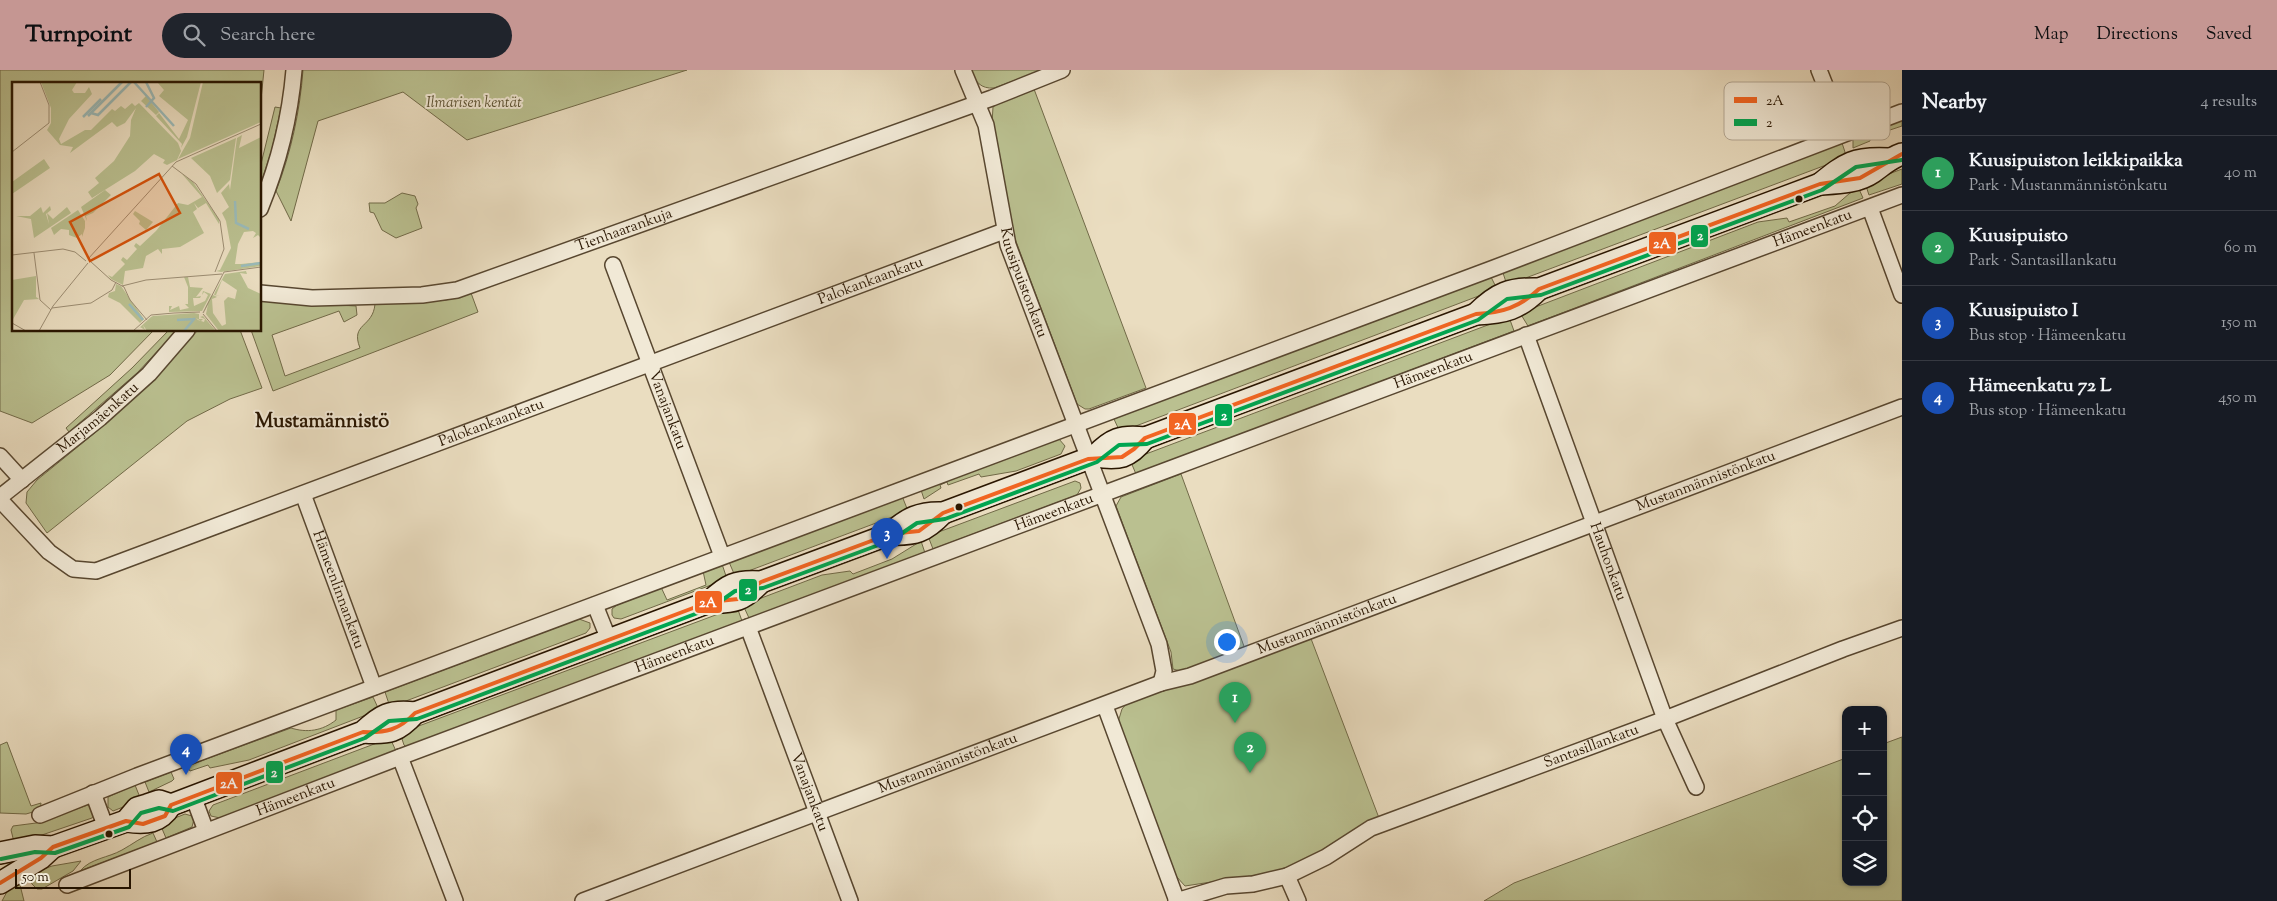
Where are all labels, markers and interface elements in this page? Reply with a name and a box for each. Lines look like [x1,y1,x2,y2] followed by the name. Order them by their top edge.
[162,13,512,58] search box
[25,18,132,52] text: Turnpoint
[180,21,208,49] icon: search
[220,22,315,49] text: Search here
[2034,22,2069,48] text: Map
[2097,22,2178,48] text: Directions
[2206,22,2252,48] text: Saved
[12,82,261,331] inset map
[1724,82,1890,140] legend
[1922,88,1987,118] text: Nearby
[2201,91,2257,114] text: 4 results
[1766,92,1785,112] text: 2A
[426,93,522,114] park label: Ilmarisen kentät
[1766,114,1773,134] text: 2
[1969,148,2183,175] text: Kuusipuiston leikkipaikka
[1935,162,1941,185] text: 1
[2224,162,2257,185] text: 40 m
[1969,175,2167,198] text: Park · Mustanmännistönkatu
[1794,194,1804,204] unlabelled marker
[573,203,675,257] street label: Tienhaarankuja
[1770,204,1855,253] street label: Hämeenkatu
[1969,223,2068,250] text: Kuusipuisto
[1690,224,1709,248] line badge: 2
[995,226,1053,341] street label: Kuusipuistonkatu
[1697,227,1704,247] text: 2
[1648,231,1677,255] line badge: 2A
[1653,235,1672,255] text: 2A
[1934,237,1942,260] text: 2
[2224,237,2257,260] text: 60 m
[1969,250,2117,273] text: Park · Santasillankatu
[815,252,927,310] street label: Palokankaankatu
[1969,298,2078,325] text: Kuusipuisto I
[1935,312,1941,335] text: 3
[2221,312,2257,335] text: 150 m
[1969,325,2126,348] text: Bus stop · Hämeenkatu
[1391,346,1476,395] street label: Hämeenkatu
[643,368,692,453] street label: Vanajankatu
[1969,373,2111,400] text: Hämeenkatu 72 L
[53,377,144,458] street label: Marjamäenkatu
[1934,387,1942,410] text: 4
[2218,387,2257,410] text: 450 m
[436,394,547,452] street label: Palokankaankatu
[1969,400,2126,423] text: Bus stop · Hämeenkatu
[1214,403,1233,427] line badge: 2
[1221,407,1228,427] text: 2
[255,408,389,437] district label: Mustamännistö
[1168,412,1197,436] line badge: 2A
[1174,416,1193,436] text: 2A
[1633,445,1779,517] street label: Mustanmännistönkatu
[1012,488,1097,537] street label: Hämeenkatu
[954,502,964,512] unlabelled marker
[871,518,903,559] pin: 3
[1584,520,1632,604] street label: Hauhonkatu
[307,528,370,652] street label: Hämeenlinnankatu
[738,578,758,602] line badge: 2
[745,581,752,601] text: 2
[1254,588,1400,660] street label: Mustanmännistönkatu
[694,590,723,614] line badge: 2A
[699,594,718,614] text: 2A
[1214,629,1240,655] your location
[632,630,717,679] street label: Hämeenkatu
[1219,682,1251,723] pin: 1
[1842,706,1887,886] map controls
[1842,706,1887,751] button: +
[1541,719,1642,774] street label: Santasillankatu
[875,727,1021,799] street label: Mustanmännistönkatu
[1234,732,1266,773] pin: 2
[170,734,202,775] pin: 4
[785,750,834,835] street label: Vanajankatu
[1842,751,1887,796] button: −
[265,760,284,784] line badge: 2
[271,764,278,784] text: 2
[215,771,243,795] line badge: 2A
[253,772,338,822] street label: Hämeenkatu
[220,775,239,795] text: 2A
[1842,796,1887,841] button: locate
[104,829,114,839] unlabelled marker
[1842,841,1887,886] button: layers
[15,866,131,889] scale bar
[22,868,49,888] text: 50 m

